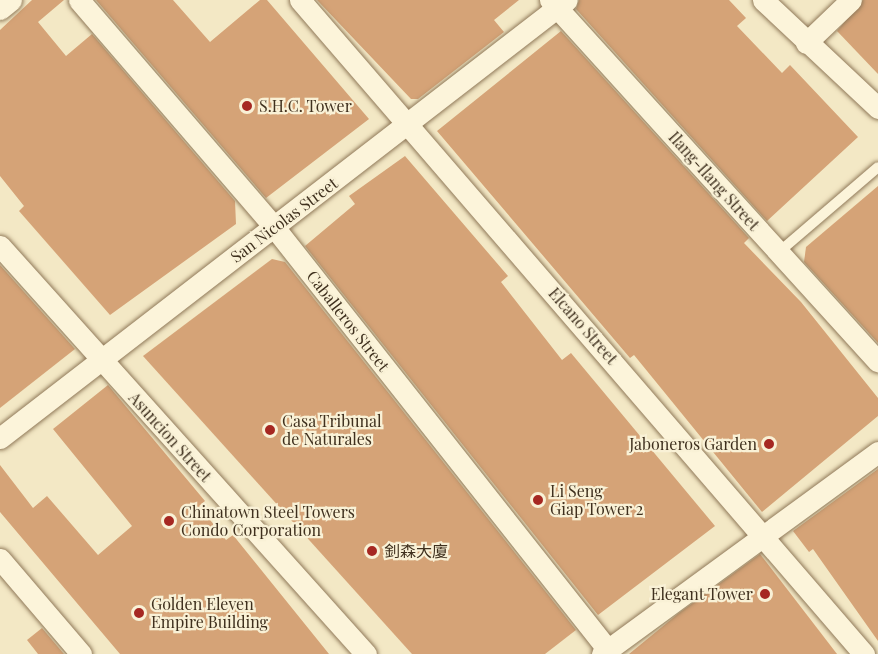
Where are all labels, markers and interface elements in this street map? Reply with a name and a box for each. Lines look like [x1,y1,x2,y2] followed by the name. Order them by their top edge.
[259,96,352,116] place label: S.H.C. Tower
[240,99,254,113] marker: S.H.C. Tower
[665,128,763,234] street label: Ilang-Ilang Street
[227,174,341,266] street label: San Nicolas Street
[303,267,393,375] street label: Caballeros Street
[545,284,621,368] street label: Elcano Street
[125,388,215,486] street label: Asuncion Street
[282,411,382,449] place label: Casa Tribunal de Naturales
[263,423,277,437] marker: Casa Tribunal de Naturales
[629,434,757,454] place label: Jaboneros Garden
[762,437,776,451] marker: Jaboneros Garden
[550,481,644,519] place label: Li Seng Giap Tower 2
[531,493,545,507] marker: Li Seng Giap Tower 2
[181,502,355,540] place label: Chinatown Steel Towers Condo Corporation
[162,514,176,528] marker: Chinatown Steel Towers Condo Corporation
[384,541,448,561] place label: 釗森大廈
[365,544,379,558] marker: 釗森大廈
[650,584,753,604] place label: Elegant Tower
[758,587,772,601] marker: Elegant Tower
[151,594,268,632] place label: Golden Eleven Empire Building
[132,606,146,620] marker: Golden Eleven Empire Building

